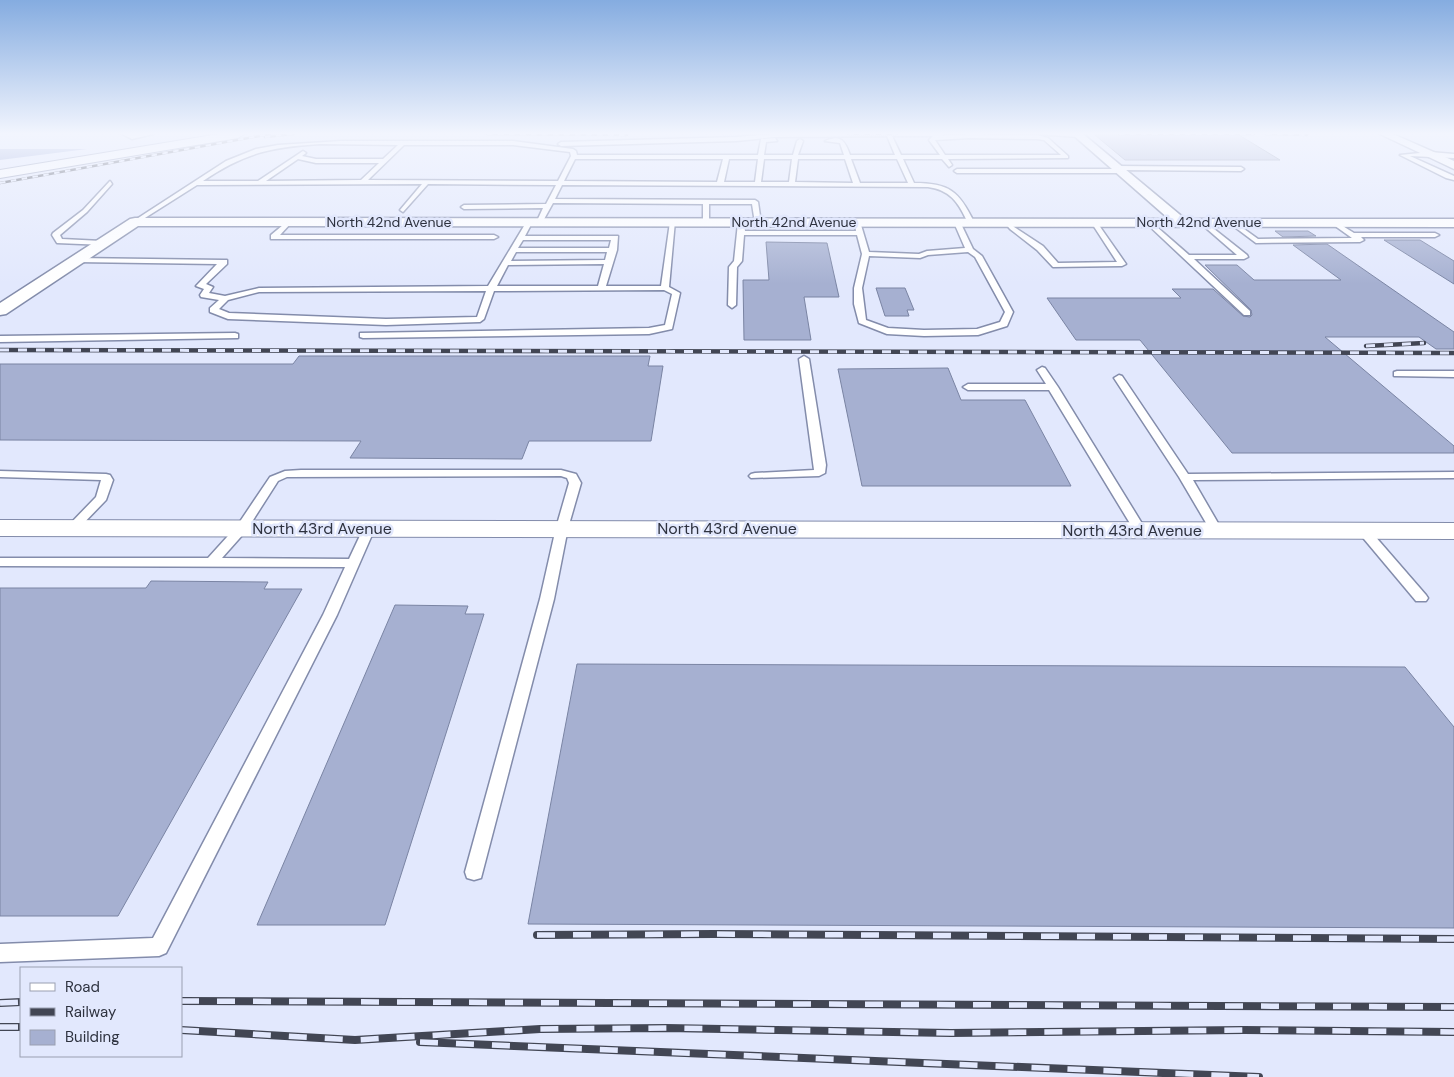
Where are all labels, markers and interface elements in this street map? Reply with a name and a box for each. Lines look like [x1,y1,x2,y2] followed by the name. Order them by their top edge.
[326,213,452,231] street label: North 42nd Avenue
[731,213,857,231] street label: North 42nd Avenue
[1136,213,1262,231] street label: North 42nd Avenue
[252,518,392,539] street label: North 43rd Avenue
[657,518,797,539] street label: North 43rd Avenue
[1062,520,1202,541] street label: North 43rd Avenue
[20,967,182,1057] legend
[65,977,100,997] text: Road
[65,1002,117,1022] text: Railway
[65,1027,120,1047] text: Building

